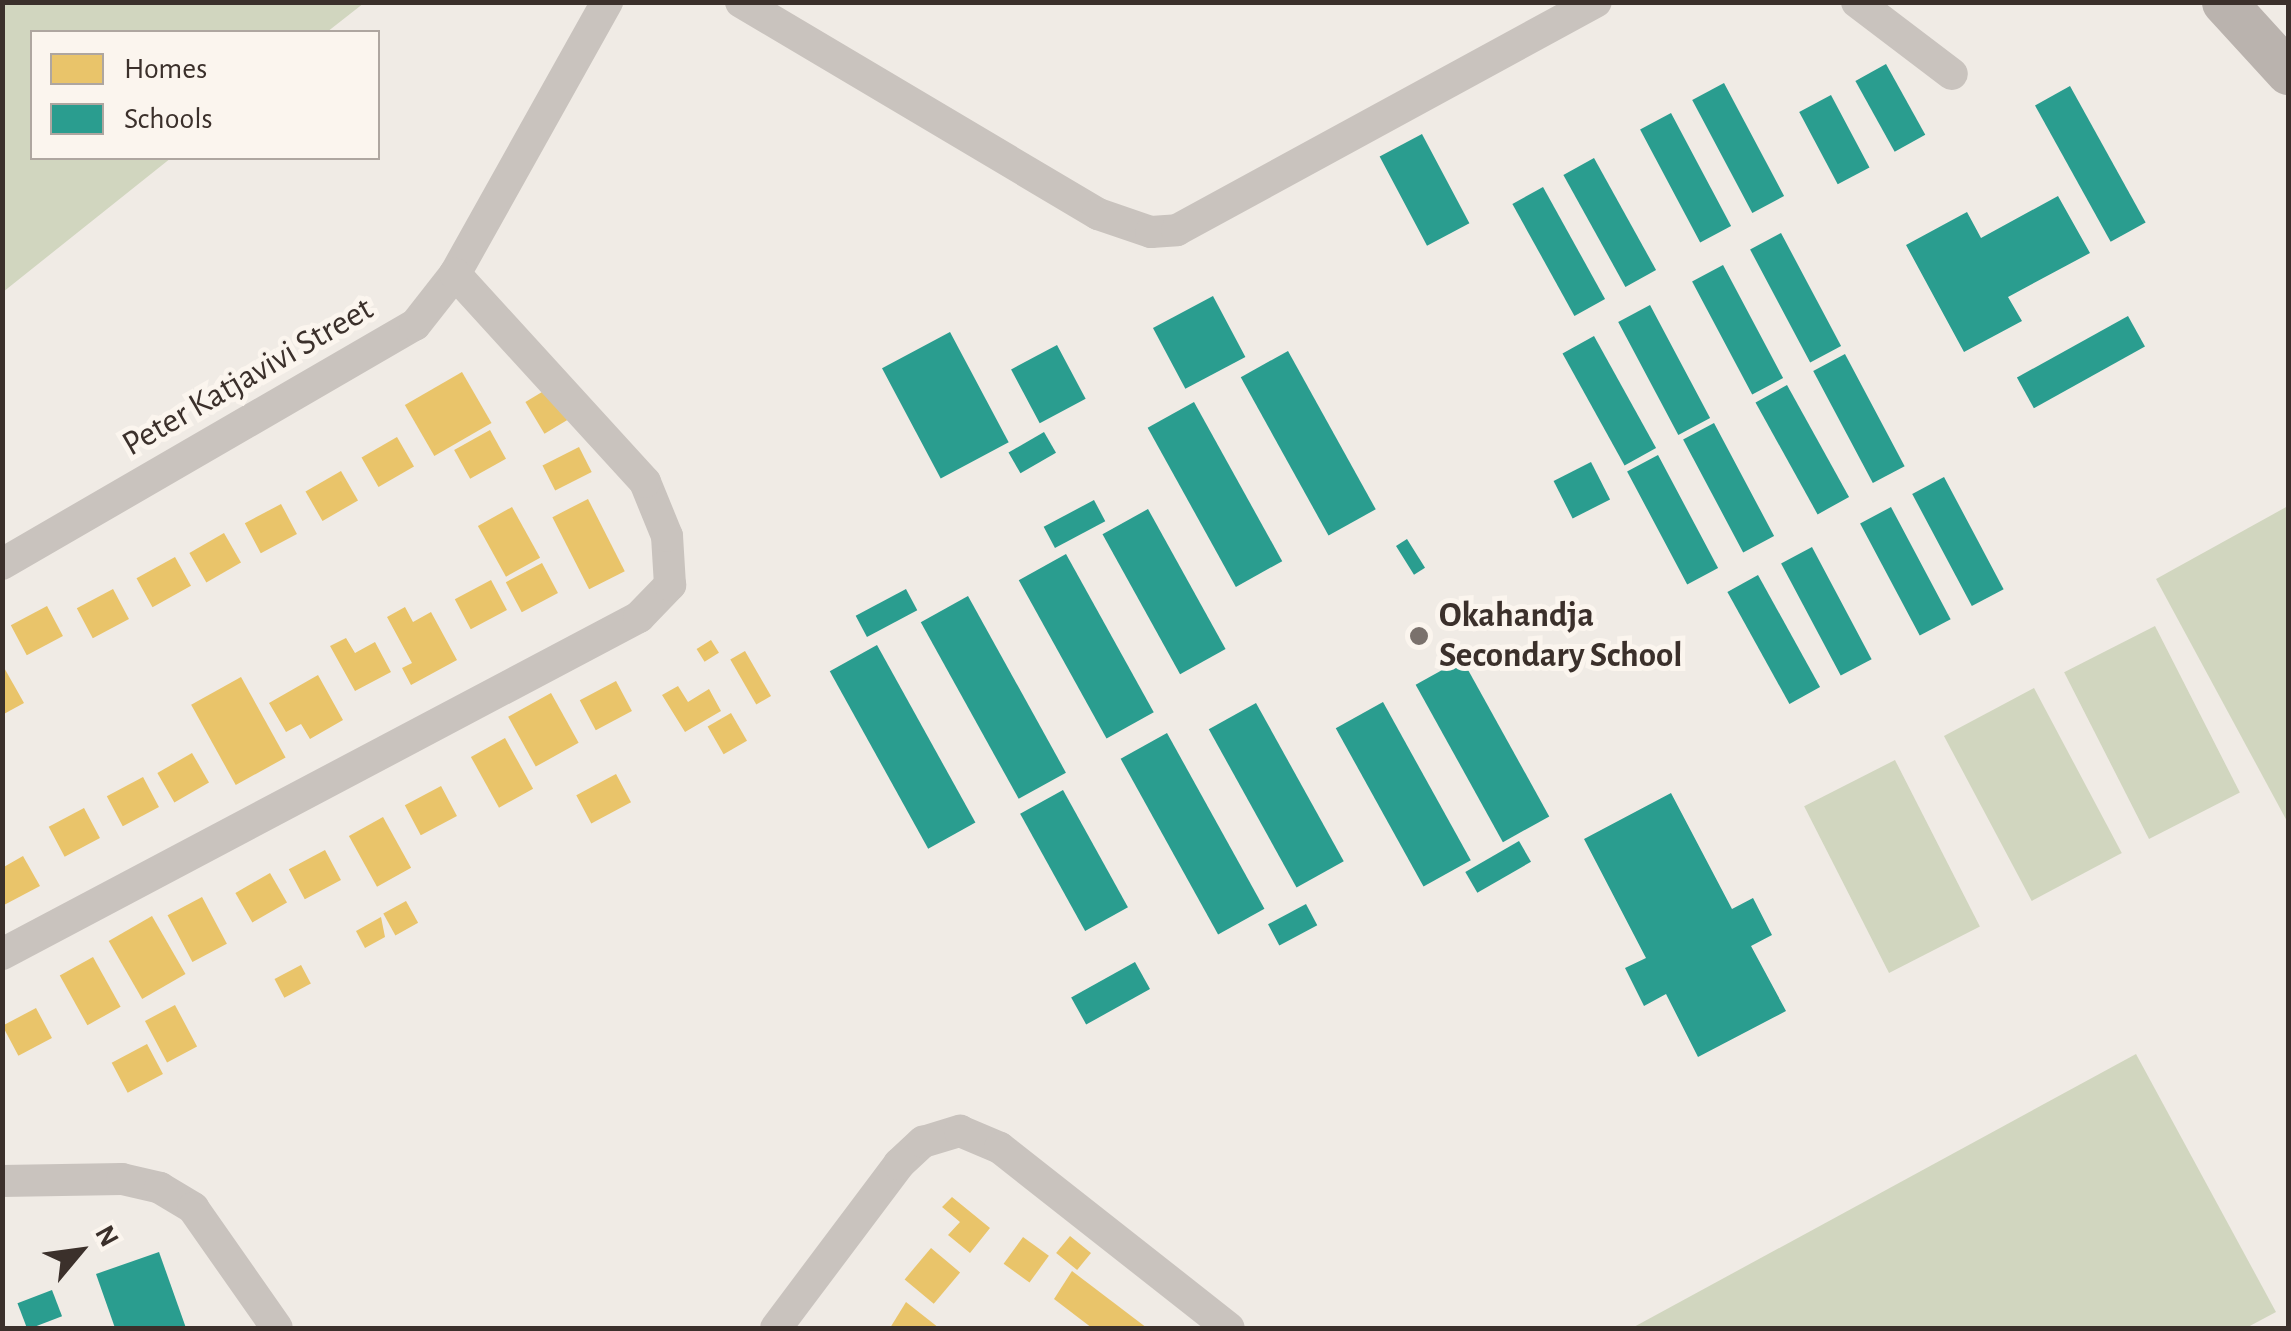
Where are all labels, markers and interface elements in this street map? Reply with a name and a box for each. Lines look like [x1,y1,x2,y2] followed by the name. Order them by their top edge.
[30,30,380,160] legend
[124,54,207,84] text: Homes
[124,104,213,134] text: Schools
[115,288,381,466] street label: Peter Katjavivi Street
[1439,595,1682,677] place label: Okahandja Secondary School
[1408,625,1430,647] marker: Okahandja Secondary School
[30,1201,130,1301] north arrow
[89,1221,123,1252] text: N

